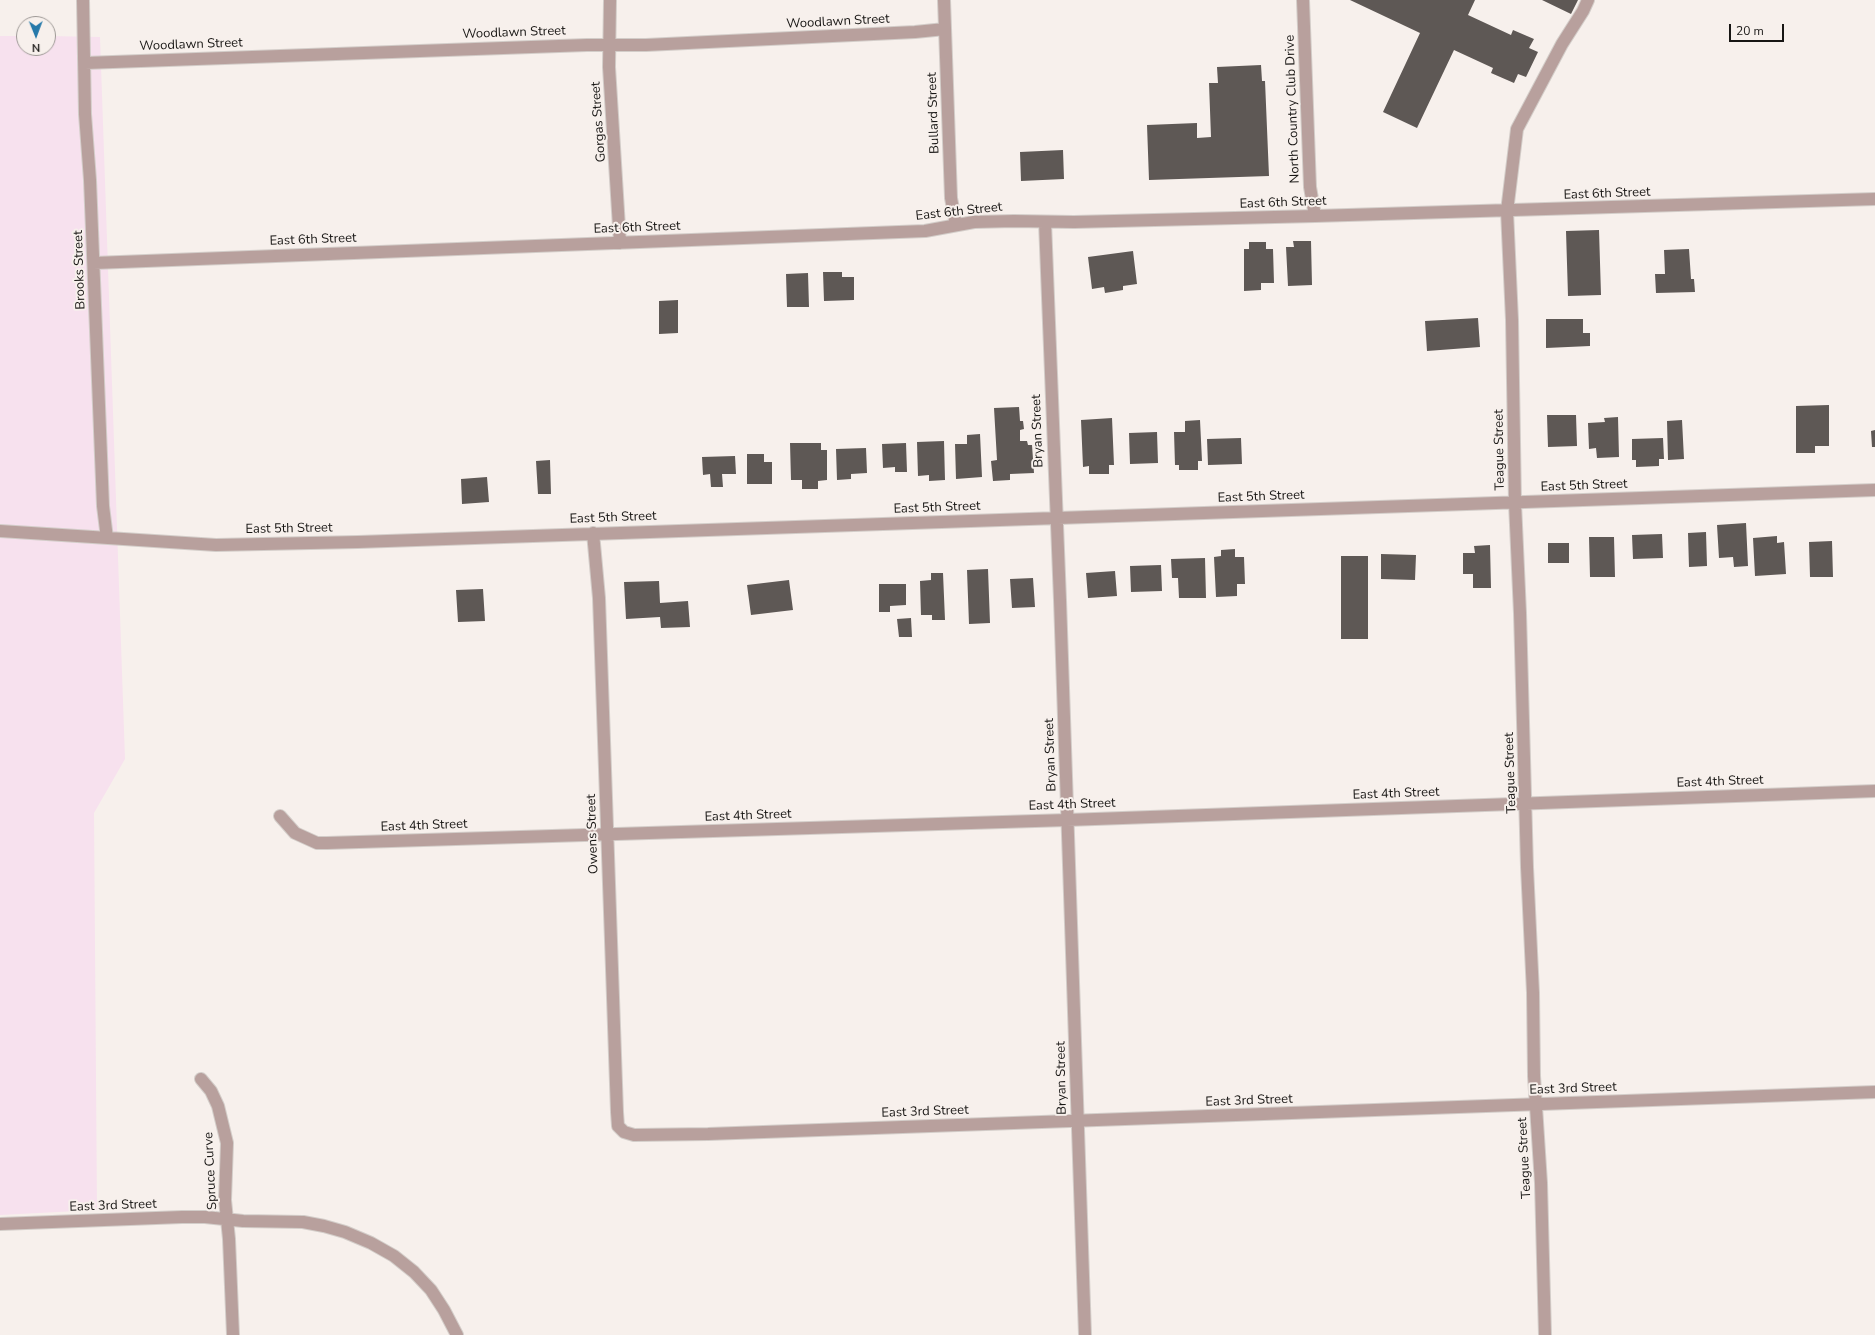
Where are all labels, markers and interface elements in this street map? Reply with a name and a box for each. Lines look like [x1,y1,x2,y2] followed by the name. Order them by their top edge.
[786,12,890,32] street label: Woodlawn Street
[16,16,56,56] north arrow
[1731,16,1786,42] scale bar
[462,23,566,43] street label: Woodlawn Street
[1736,23,1764,39] text: 20 m
[1283,34,1303,184] street label: North Country Club Drive
[139,35,243,55] street label: Woodlawn Street
[32,40,40,55] text: N
[925,72,943,154] street label: Bullard Street
[588,81,610,163] street label: Gorgas Street
[1563,185,1651,203] street label: East 6th Street
[1239,194,1327,212] street label: East 6th Street
[915,200,1003,224] street label: East 6th Street
[593,219,681,237] street label: East 6th Street
[71,230,89,310] street label: Brooks Street
[269,231,357,249] street label: East 6th Street
[1029,394,1047,468] street label: Bryan Street
[1491,409,1509,491] street label: Teague Street
[1540,477,1628,495] street label: East 5th Street
[1217,488,1305,506] street label: East 5th Street
[893,499,981,517] street label: East 5th Street
[569,509,657,527] street label: East 5th Street
[245,520,333,538] street label: East 5th Street
[1042,718,1060,792] street label: Bryan Street
[1502,732,1520,814] street label: Teague Street
[1676,773,1764,791] street label: East 4th Street
[1352,785,1440,803] street label: East 4th Street
[584,794,602,874] street label: Owens Street
[1028,796,1116,814] street label: East 4th Street
[704,807,792,825] street label: East 4th Street
[380,817,468,835] street label: East 4th Street
[1054,1041,1070,1115] street label: Bryan Street
[1529,1080,1617,1098] street label: East 3rd Street
[1205,1092,1293,1110] street label: East 3rd Street
[881,1103,969,1121] street label: East 3rd Street
[1515,1117,1535,1199] street label: Teague Street
[201,1132,221,1210] street label: Spruce Curve
[69,1197,157,1215] street label: East 3rd Street

